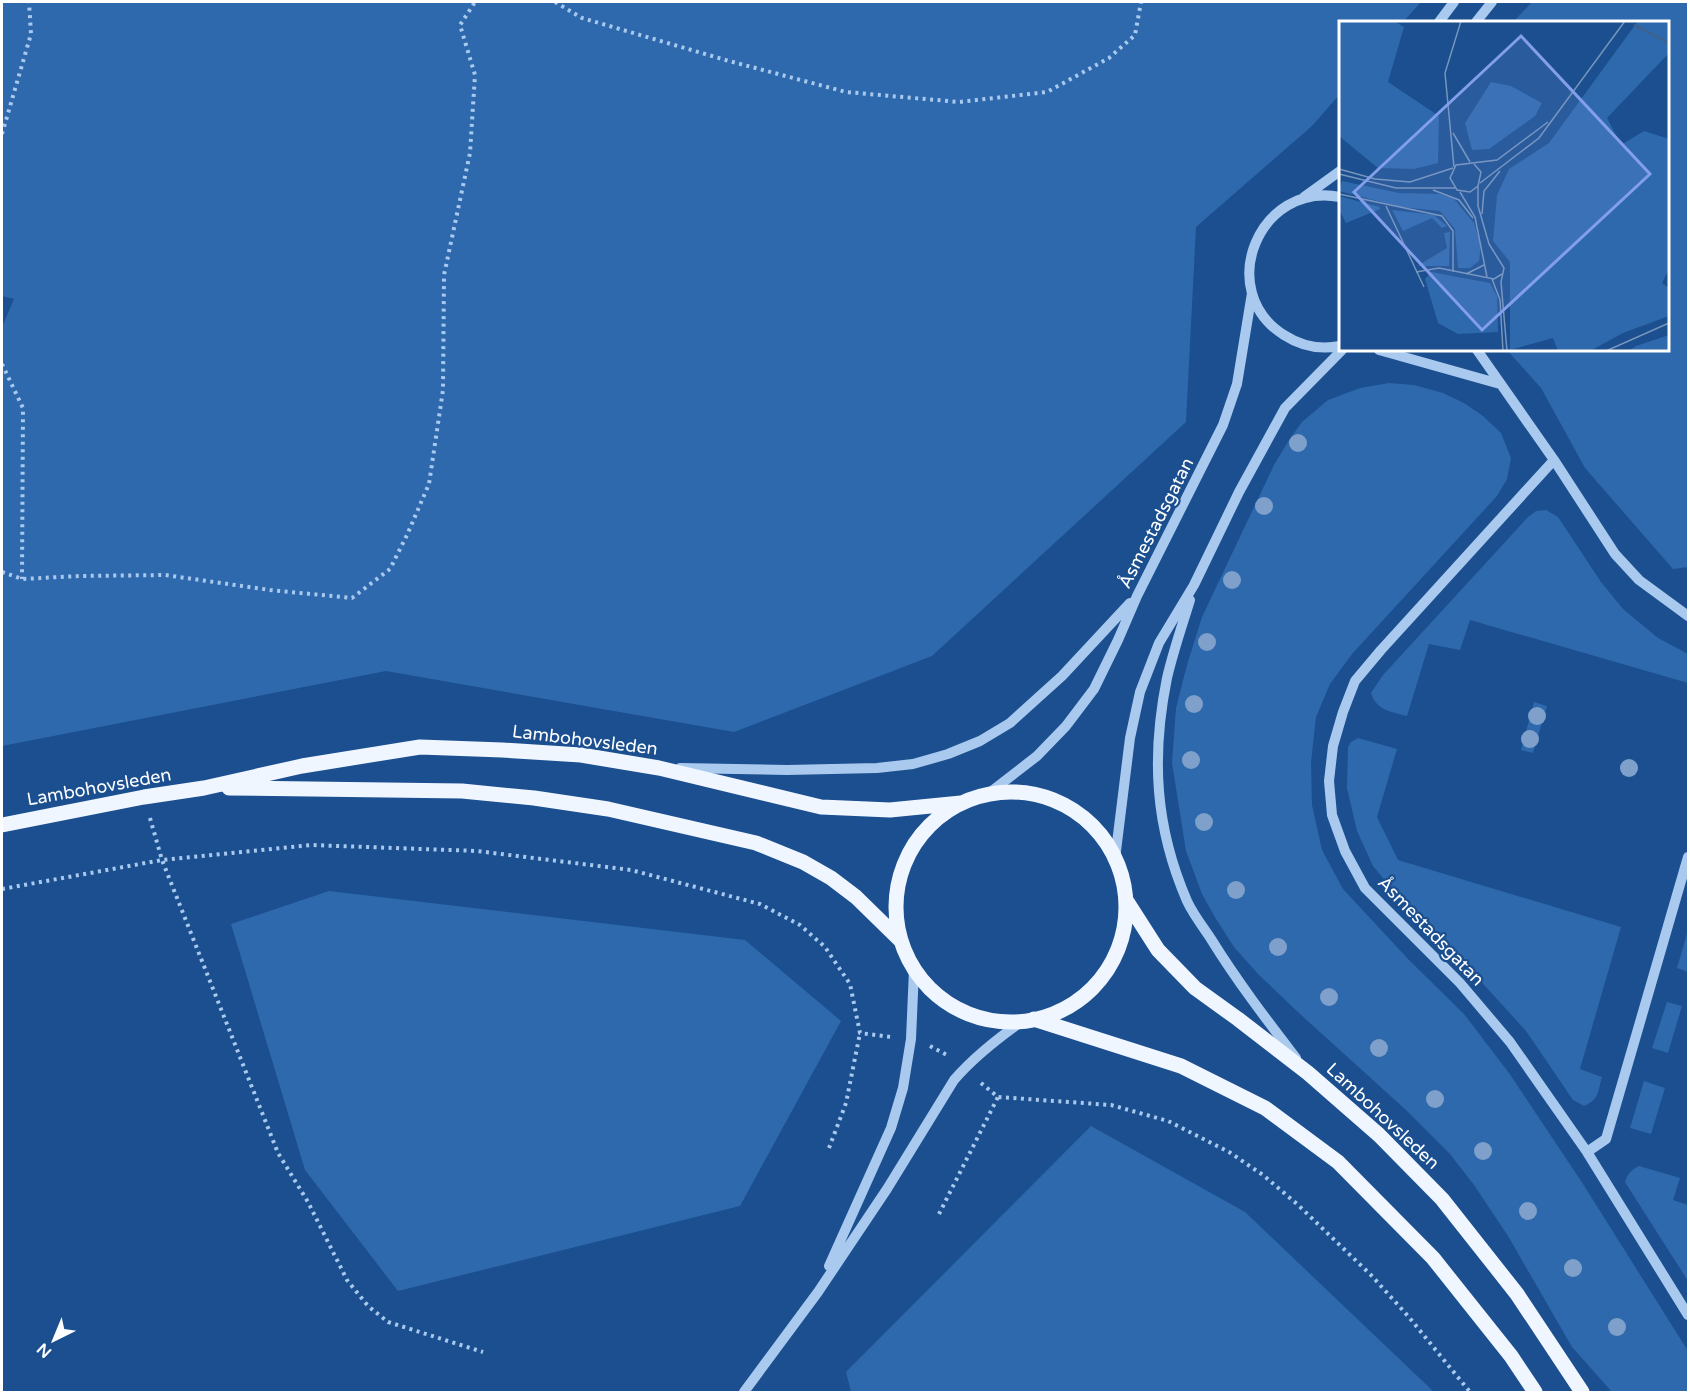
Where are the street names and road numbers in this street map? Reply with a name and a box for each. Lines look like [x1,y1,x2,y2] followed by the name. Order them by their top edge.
[1114,454,1198,592] street label: Åsmestadsgatan
[511,720,659,760] street label: Lambohovsleden
[25,763,173,811] street label: Lambohovsleden
[1373,872,1489,990] street label: Åsmestadsgatan
[1322,1058,1444,1174] street label: Lambohovsleden

